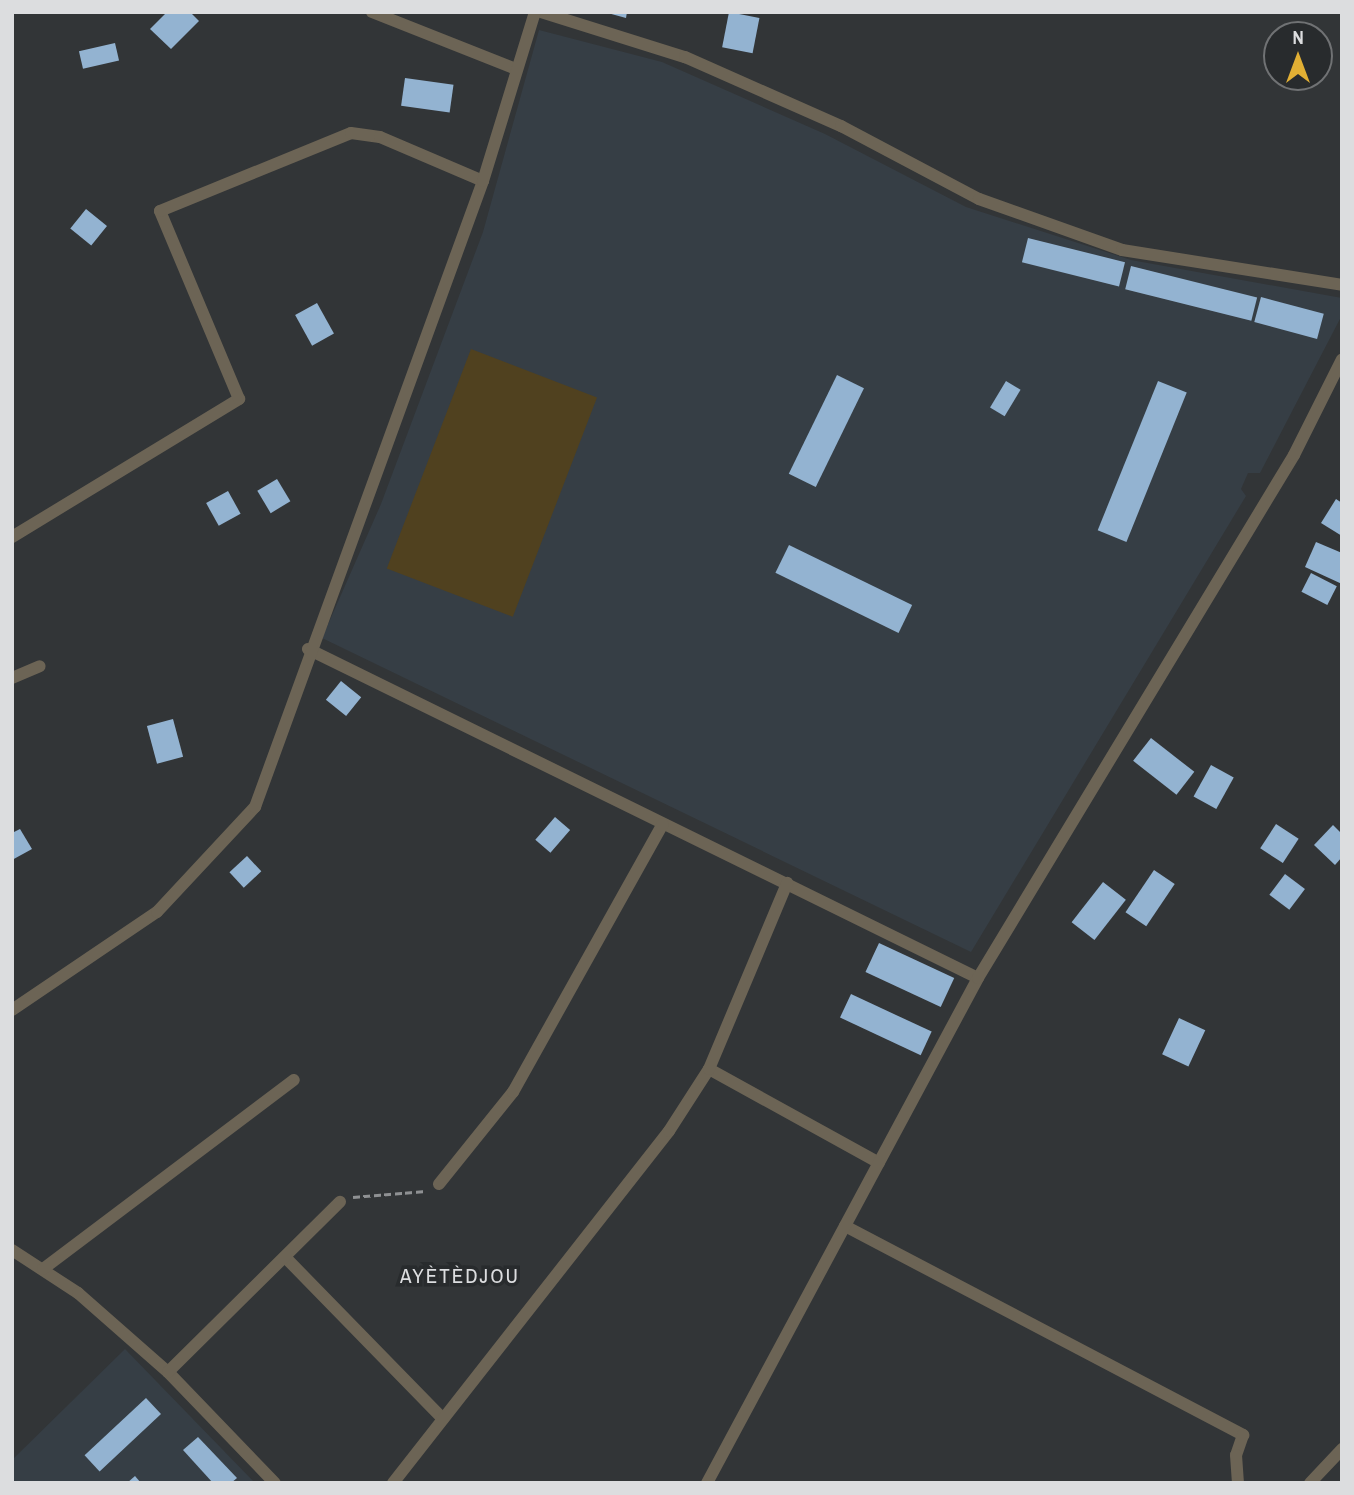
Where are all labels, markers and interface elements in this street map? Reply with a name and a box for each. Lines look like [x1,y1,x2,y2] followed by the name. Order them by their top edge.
[1263,21,1333,91] north arrow
[1292,24,1304,50] text: N
[401,1263,519,1289] district label: AYÈTÈDJOU

